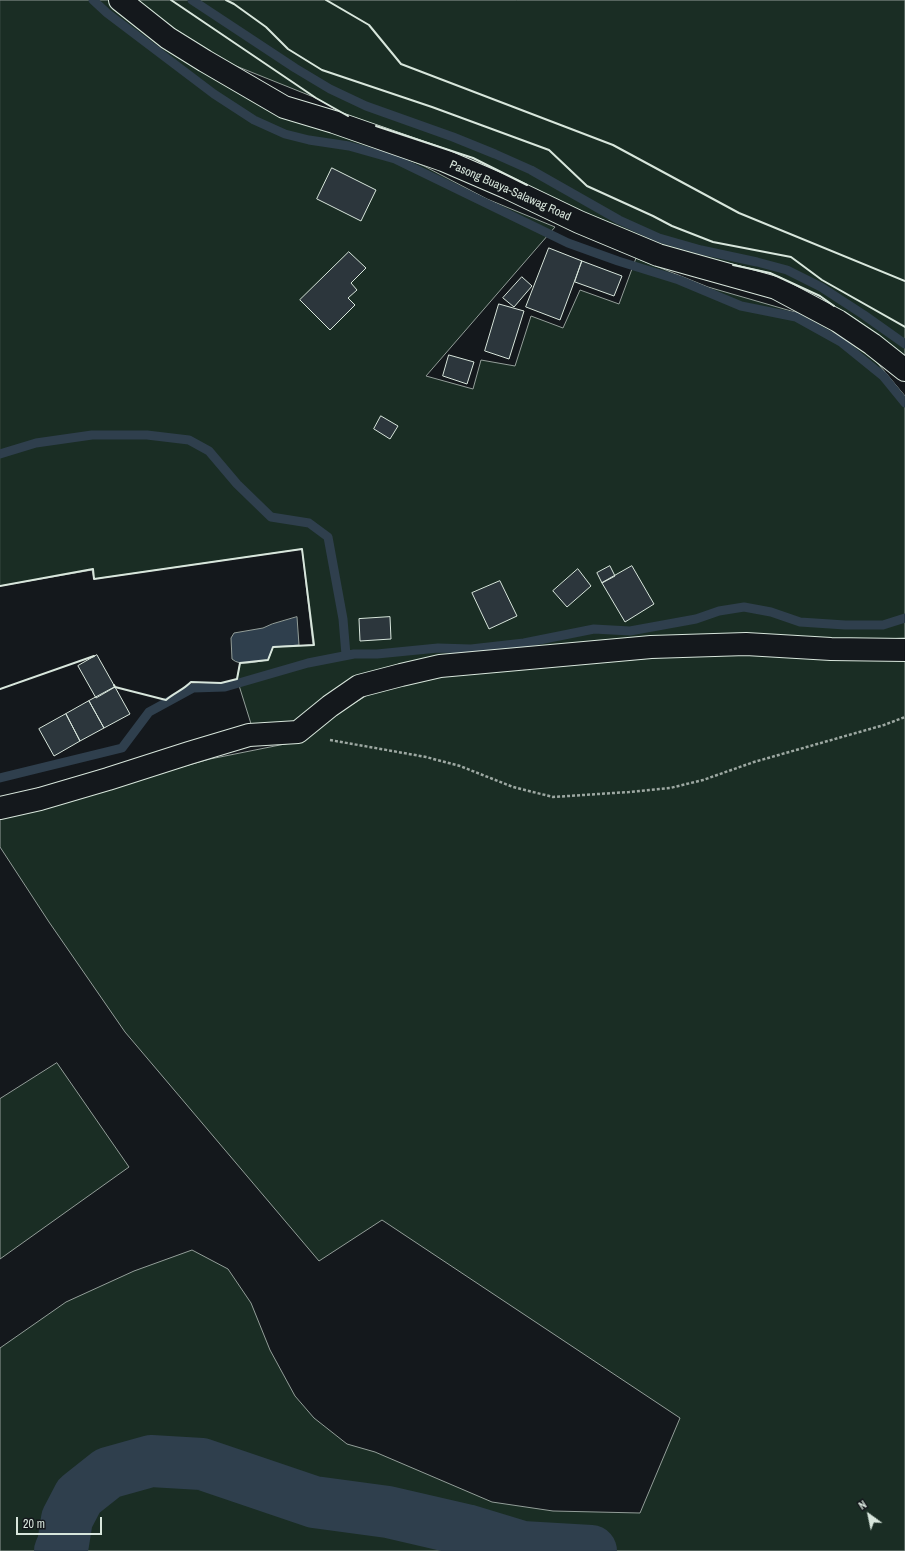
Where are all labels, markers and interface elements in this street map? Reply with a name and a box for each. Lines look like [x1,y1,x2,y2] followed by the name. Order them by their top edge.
[447,158,573,224] street label: Pasong Buaya-Salawag Road
[849,1495,889,1535] north arrow
[856,1497,869,1513] text: N
[18,1509,104,1535] scale bar
[23,1516,45,1532] text: 20 m

